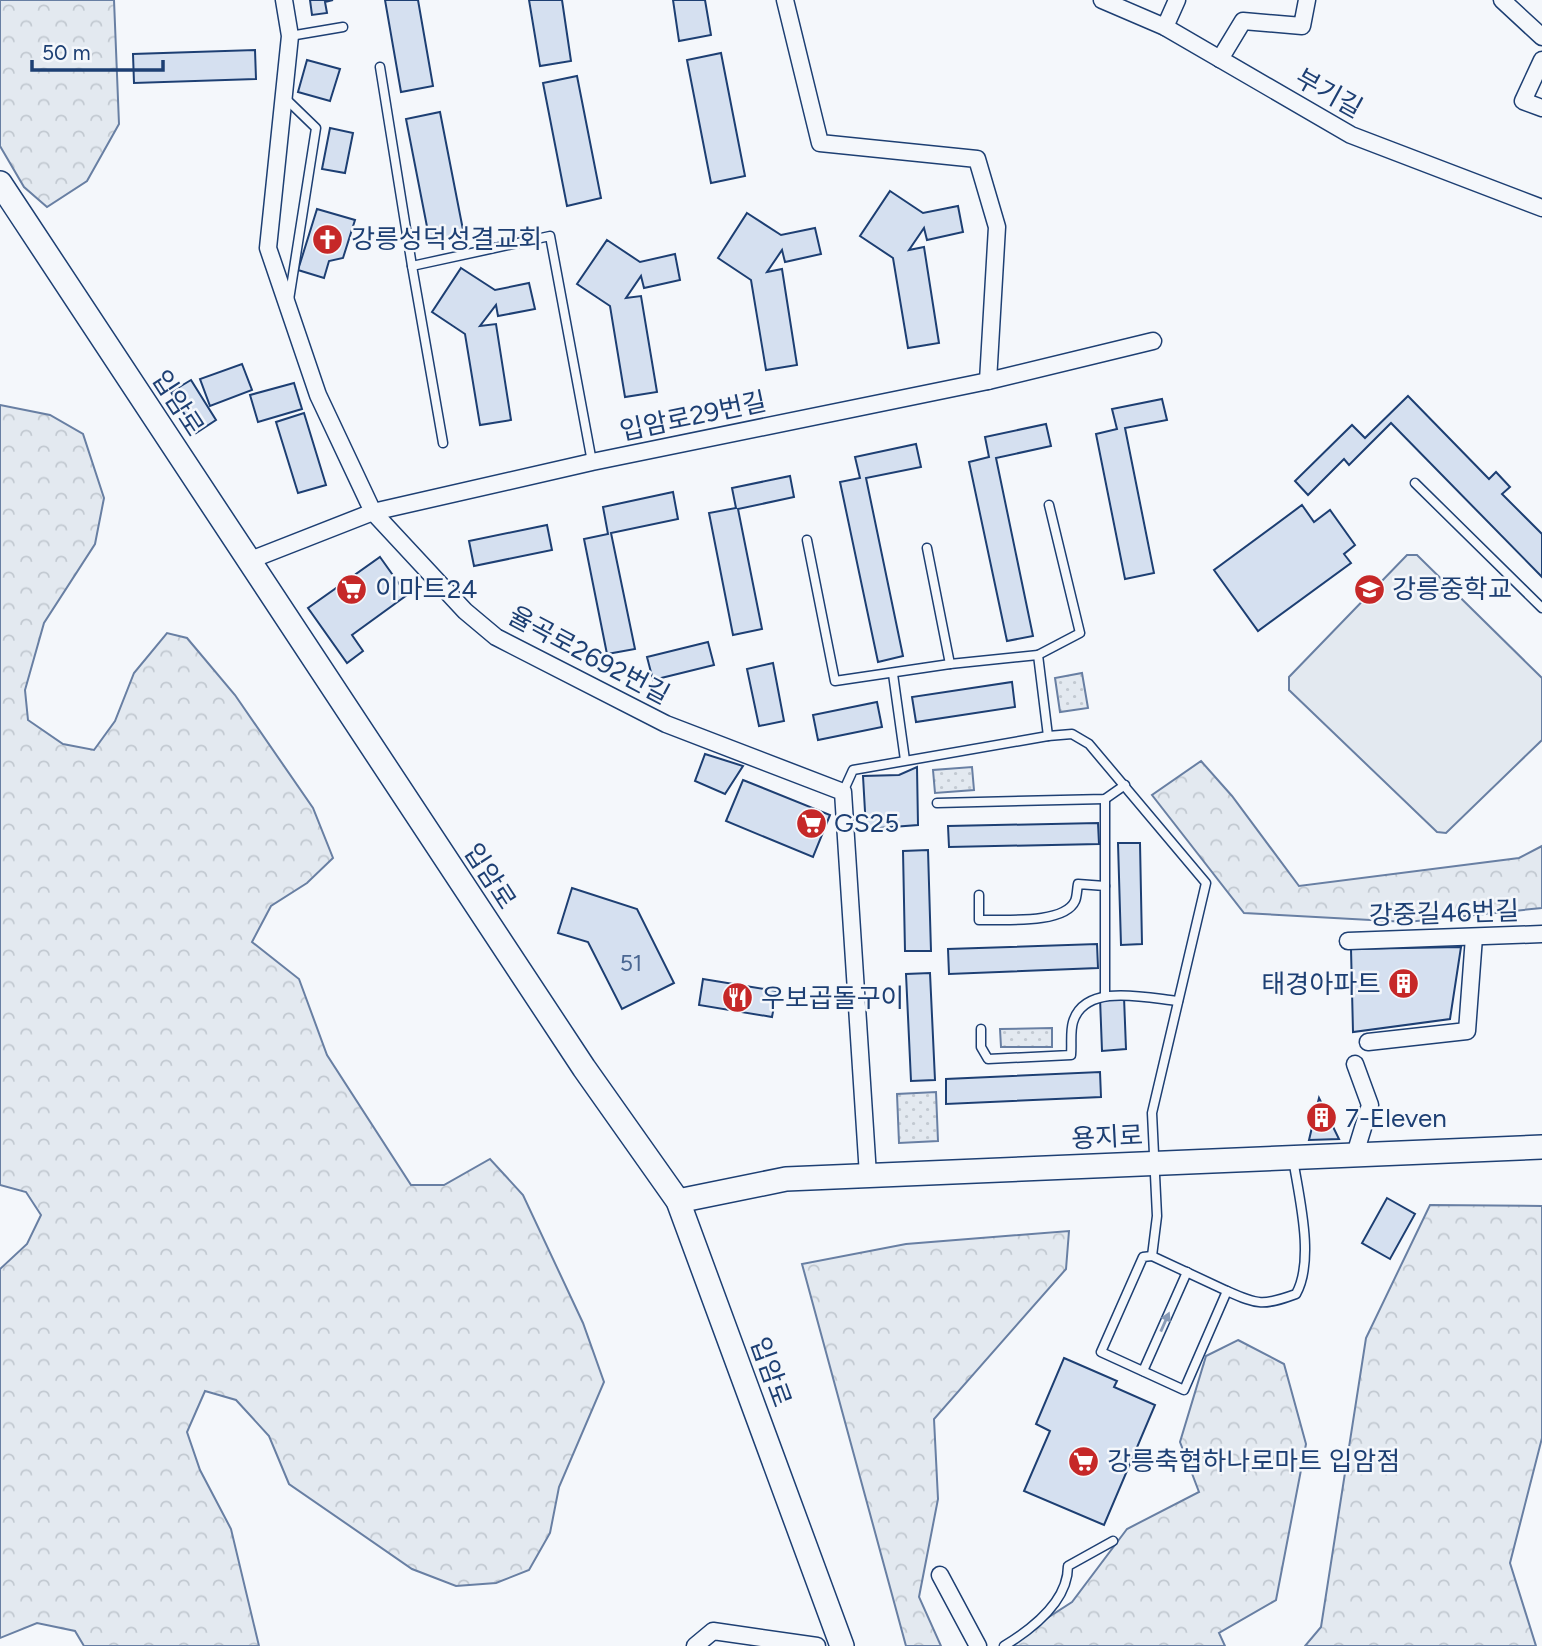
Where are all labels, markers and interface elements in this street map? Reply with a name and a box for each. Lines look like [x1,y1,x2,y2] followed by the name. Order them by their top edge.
[32,28,163,72] scale bar
[42,40,91,65] text: 50 m
[1290,62,1368,124] street label: 부기길
[311,222,345,256] church icon: 강릉성덕성결교회
[351,223,542,255] place label: 강릉성덕성결교회
[145,364,211,442] street label: 입암로
[617,385,769,447] street label: 입암로29번길
[335,572,369,606] supermarket icon: 이마트24
[1352,572,1386,606] school or university icon: 강릉중학교
[375,573,477,605] place label: 이마트24
[1392,573,1512,605] place label: 강릉중학교
[503,599,675,711] street label: 율곡로2692번길
[794,806,828,840] supermarket icon: GS25
[834,807,899,839] place label: GS25
[457,837,523,915] street label: 입암로
[1368,894,1520,932] street label: 강중길46번길
[620,949,642,977] house number: 51
[1387,967,1421,1001] building icon: 태경아파트
[1261,968,1381,1000] place label: 태경아파트
[721,981,755,1015] restaurant icon: 우보곱돌구이
[761,982,905,1014] place label: 우보곱돌구이
[1305,1101,1339,1135] building icon: 7-Eleven
[1345,1102,1447,1134] place label: 7-Eleven
[1070,1119,1144,1155] street label: 용지로
[1160,1311,1171,1332] one-way arrow
[744,1333,798,1411] street label: 입암로
[1067,1444,1101,1478] supermarket icon: 강릉축협하나로마트 입암점
[1107,1445,1400,1477] place label: 강릉축협하나로마트 입암점

